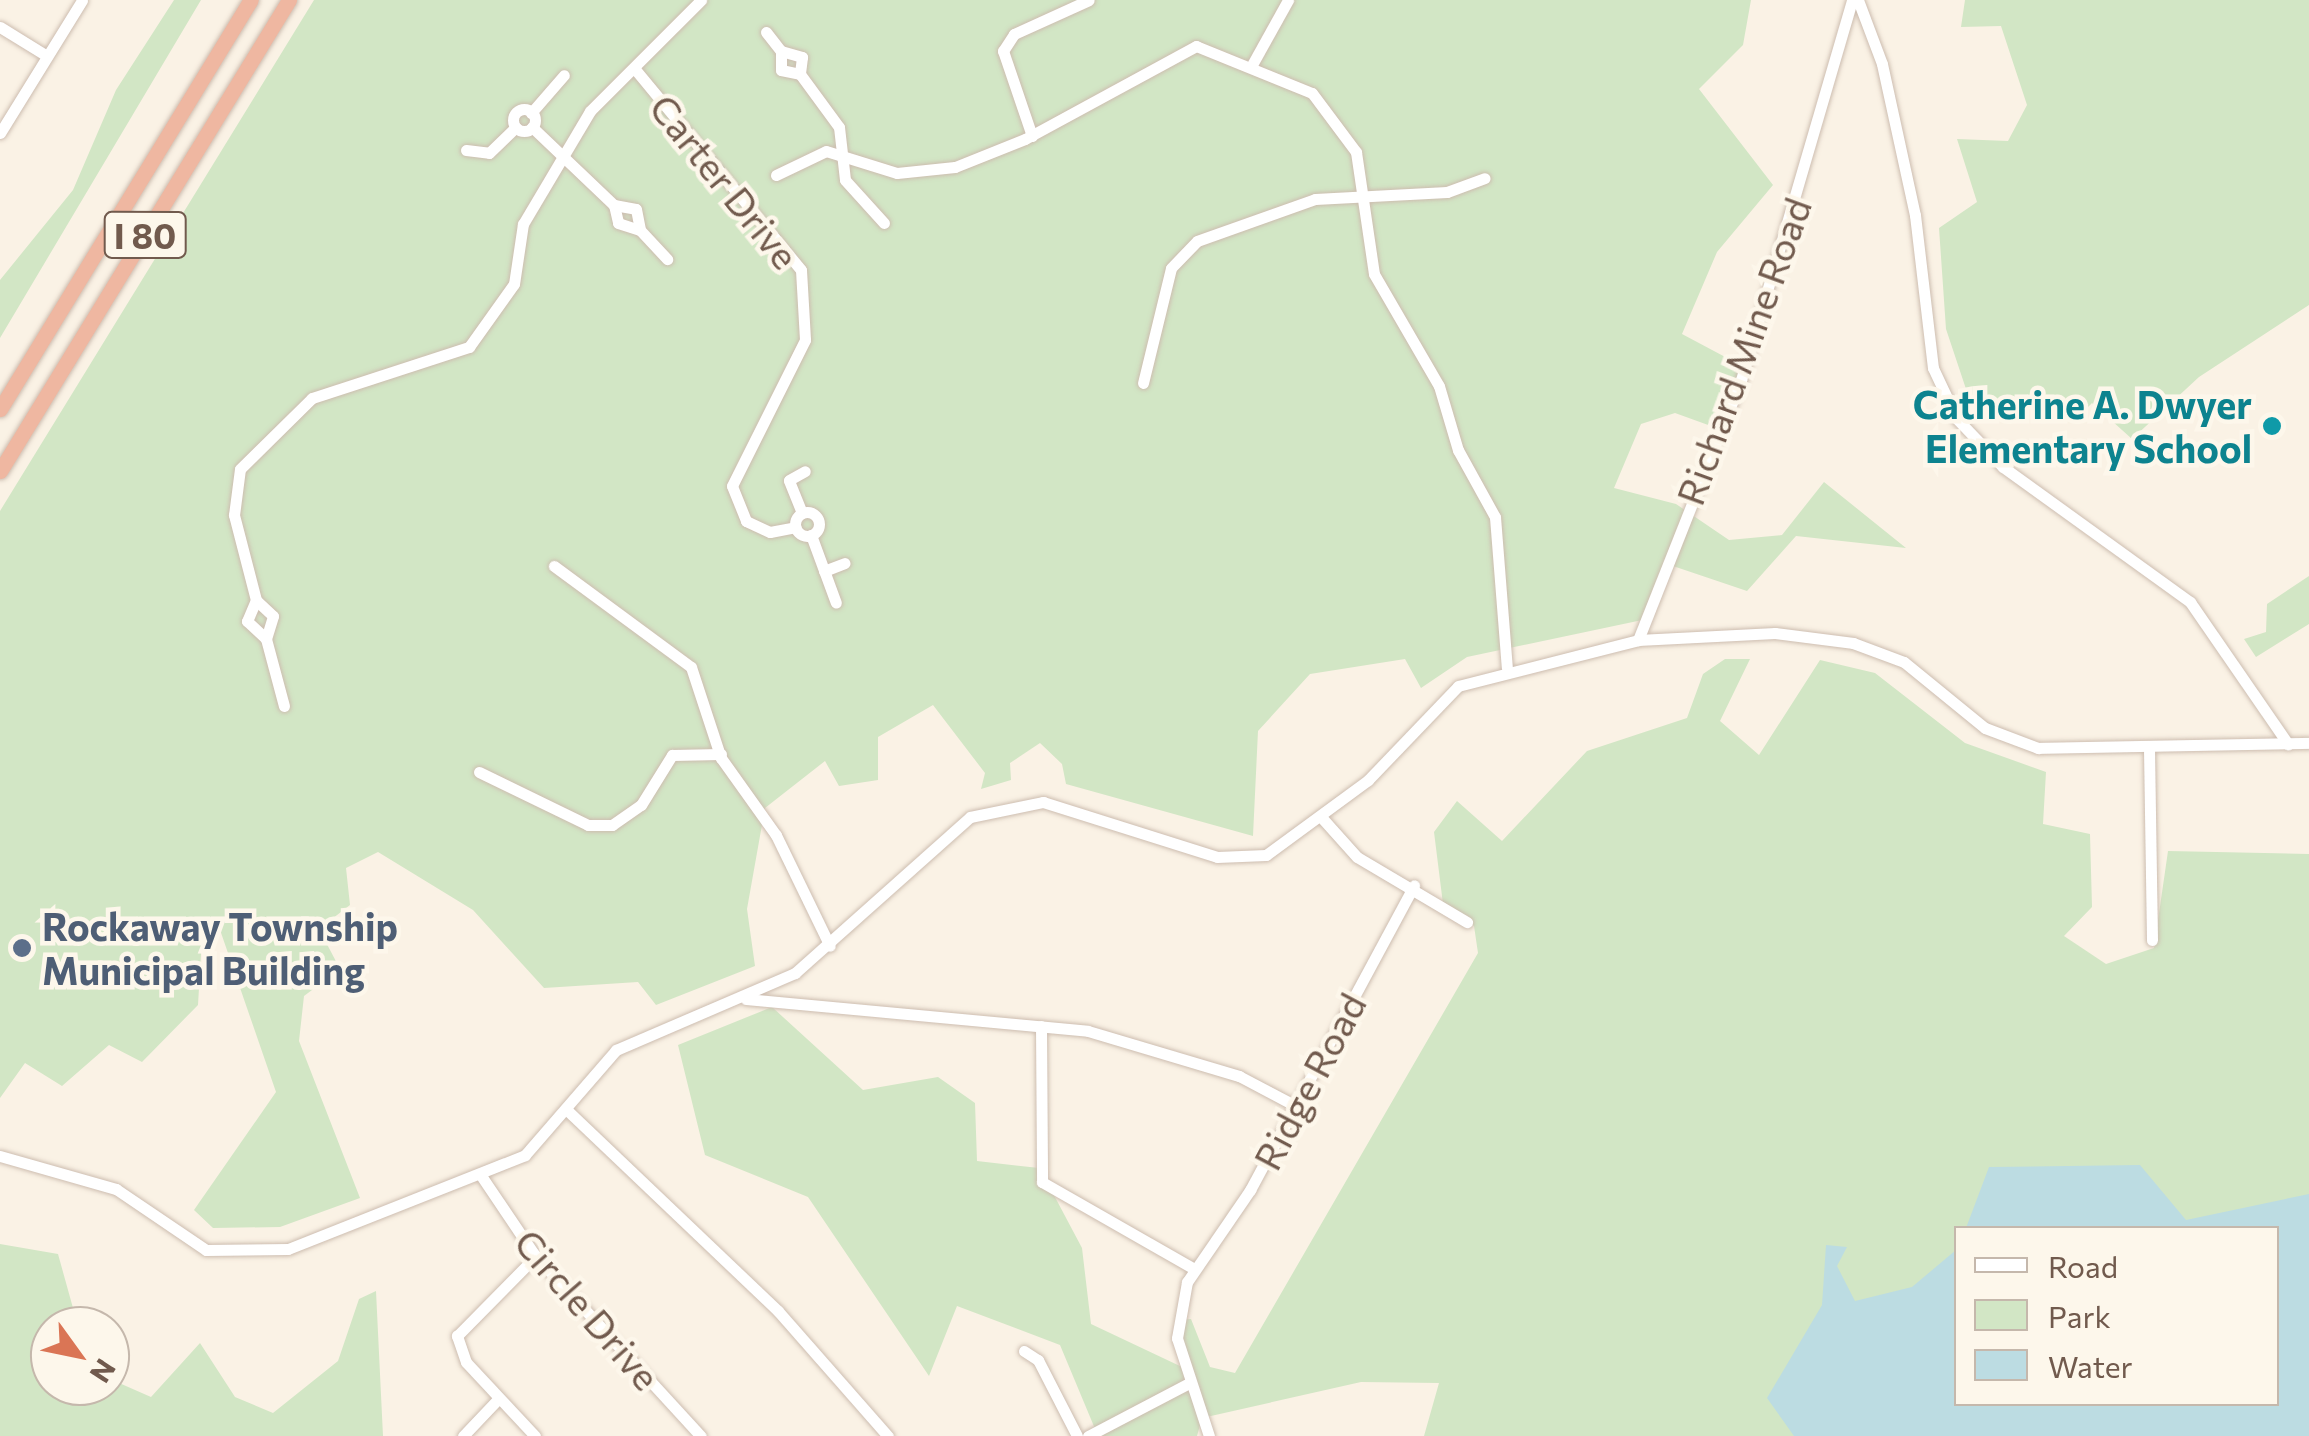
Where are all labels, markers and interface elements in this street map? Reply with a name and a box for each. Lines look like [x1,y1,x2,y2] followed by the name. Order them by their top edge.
[641,85,809,277] street label: Carter Drive
[1666,191,1820,511] street label: Richard Mine Road
[102,205,188,265] road number: I 80
[1913,381,2252,470] place label: Catherine A. Dwyer Elementary School
[2261,415,2283,437] marker: Catherine A. Dwyer Elementary School
[42,903,398,992] place label: Rockaway Township Municipal Building
[11,937,33,959] marker: Rockaway Township Municipal Building
[1243,985,1375,1177] street label: Ridge Road
[506,1219,670,1399] street label: Circle Drive
[1954,1226,2279,1406] legend
[2048,1247,2118,1284] text: Road
[2048,1297,2111,1334] text: Park
[30,1306,130,1406] north arrow
[2048,1347,2133,1384] text: Water
[84,1353,123,1389] text: N

